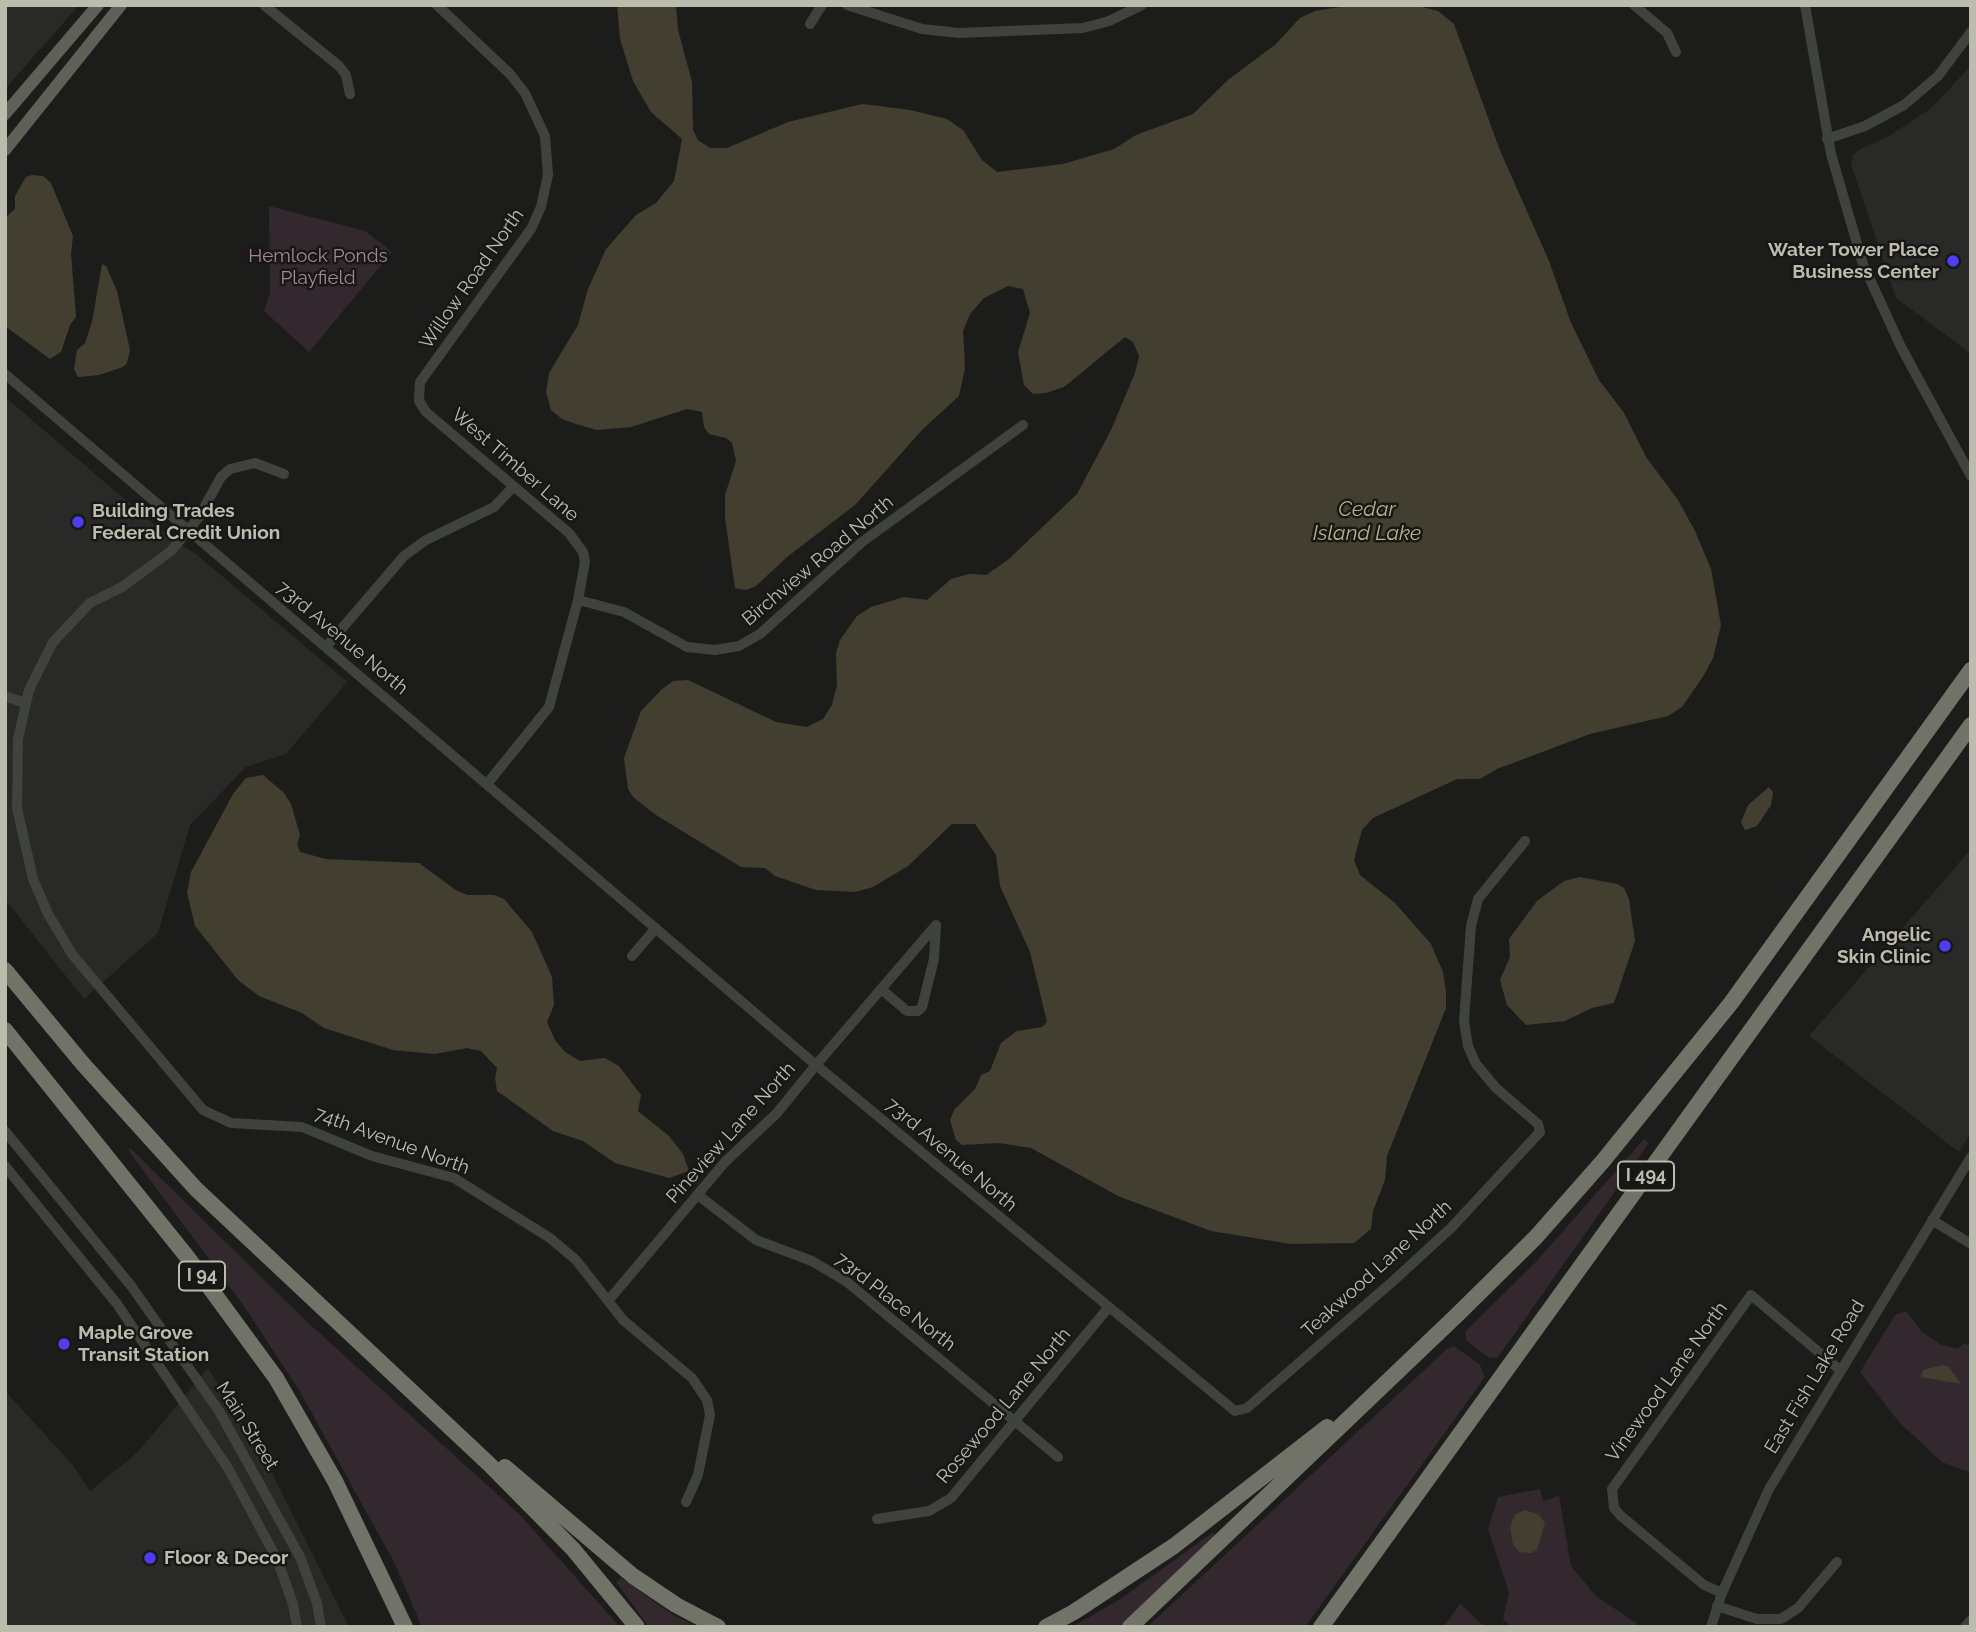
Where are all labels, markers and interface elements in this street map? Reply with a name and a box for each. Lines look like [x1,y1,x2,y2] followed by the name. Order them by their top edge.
[415,204,529,354] street label: Willow Road North
[1768,239,1939,283] place label: Water Tower Place Business Center
[248,245,388,289] park label: Hemlock Ponds Playfield
[1945,253,1961,269] marker: Water Tower Place Business Center
[447,403,583,527] street label: West Timber Lane
[738,491,898,631] street label: Birchview Road North
[1313,497,1421,547] water label: Cedar Island Lake
[92,500,280,544] place label: Building Trades Federal Credit Union
[70,514,86,530] marker: Building Trades Federal Credit Union
[272,576,412,700] street label: 73rd Avenue North
[1837,924,1931,968] place label: Angelic Skin Clinic
[1937,938,1953,954] marker: Angelic Skin Clinic
[662,1058,800,1208] street label: Pineview Lane North
[881,1093,1021,1217] street label: 73rd Avenue North
[311,1102,473,1180] street label: 74th Avenue North
[1618,1162,1674,1190] road number: I 494
[1297,1196,1457,1342] street label: Teakwood Lane North
[830,1248,960,1356] street label: 73rd Place North
[179,1261,225,1290] road number: I 94
[1760,1296,1870,1458] street label: East Fish Lake Road
[1601,1298,1733,1466] street label: Vinewood Lane North
[78,1322,209,1366] place label: Maple Grove Transit Station
[932,1323,1076,1489] street label: Rosewood Lane North
[56,1336,72,1352] marker: Maple Grove Transit Station
[211,1378,283,1474] street label: Main Street
[164,1547,288,1569] place label: Floor & Decor
[142,1550,158,1566] marker: Floor & Decor

